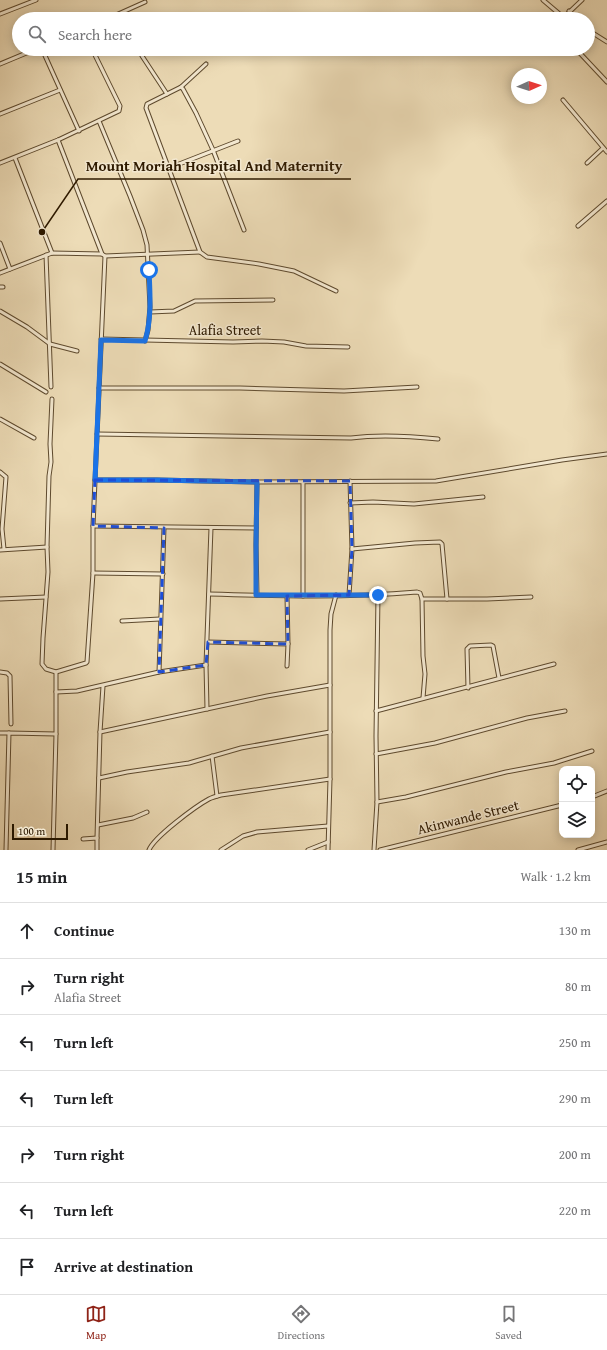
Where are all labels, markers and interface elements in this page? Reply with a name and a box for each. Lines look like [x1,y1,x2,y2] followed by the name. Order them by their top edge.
[12,12,595,56] search box
[26,23,48,45] icon: search
[58,24,132,45] text: Search here
[511,68,547,104] north arrow
[78,152,351,179] callout: Mount Moriah Hospital And Maternity
[86,155,343,176] text: Mount Moriah Hospital And Maternity
[140,261,158,279] route start
[189,320,261,340] street label: Alafia Street
[369,586,387,604] route end
[559,766,595,838] map controls
[559,766,595,802] button: locate
[415,795,521,839] street label: Akinwande Street
[559,802,595,838] button: layers
[12,822,68,841] scale bar
[18,823,45,839] text: 100 m
[16,864,67,889] text: 15 min
[520,867,591,886] text: Walk · 1.2 km
[16,920,38,942] icon: ahead
[54,920,115,941] text: Continue
[559,921,591,940] text: 130 m
[54,967,125,988] text: Turn right
[16,976,38,998] icon: right
[565,977,591,996] text: 80 m
[54,988,121,1007] text: Alafia Street
[16,1032,38,1054] icon: left
[54,1032,113,1053] text: Turn left
[559,1033,591,1052] text: 250 m
[16,1088,38,1110] icon: left
[54,1088,113,1109] text: Turn left
[559,1089,591,1108] text: 290 m
[16,1144,38,1166] icon: right
[54,1144,125,1165] text: Turn right
[559,1145,591,1164] text: 200 m
[16,1200,38,1222] icon: left
[54,1200,113,1221] text: Turn left
[559,1201,591,1220] text: 220 m
[16,1256,38,1278] icon: arrive
[54,1256,193,1277] text: Arrive at destination
[85,1303,107,1343] tab: Map
[278,1303,325,1343] tab: Directions
[495,1303,522,1343] tab: Saved

